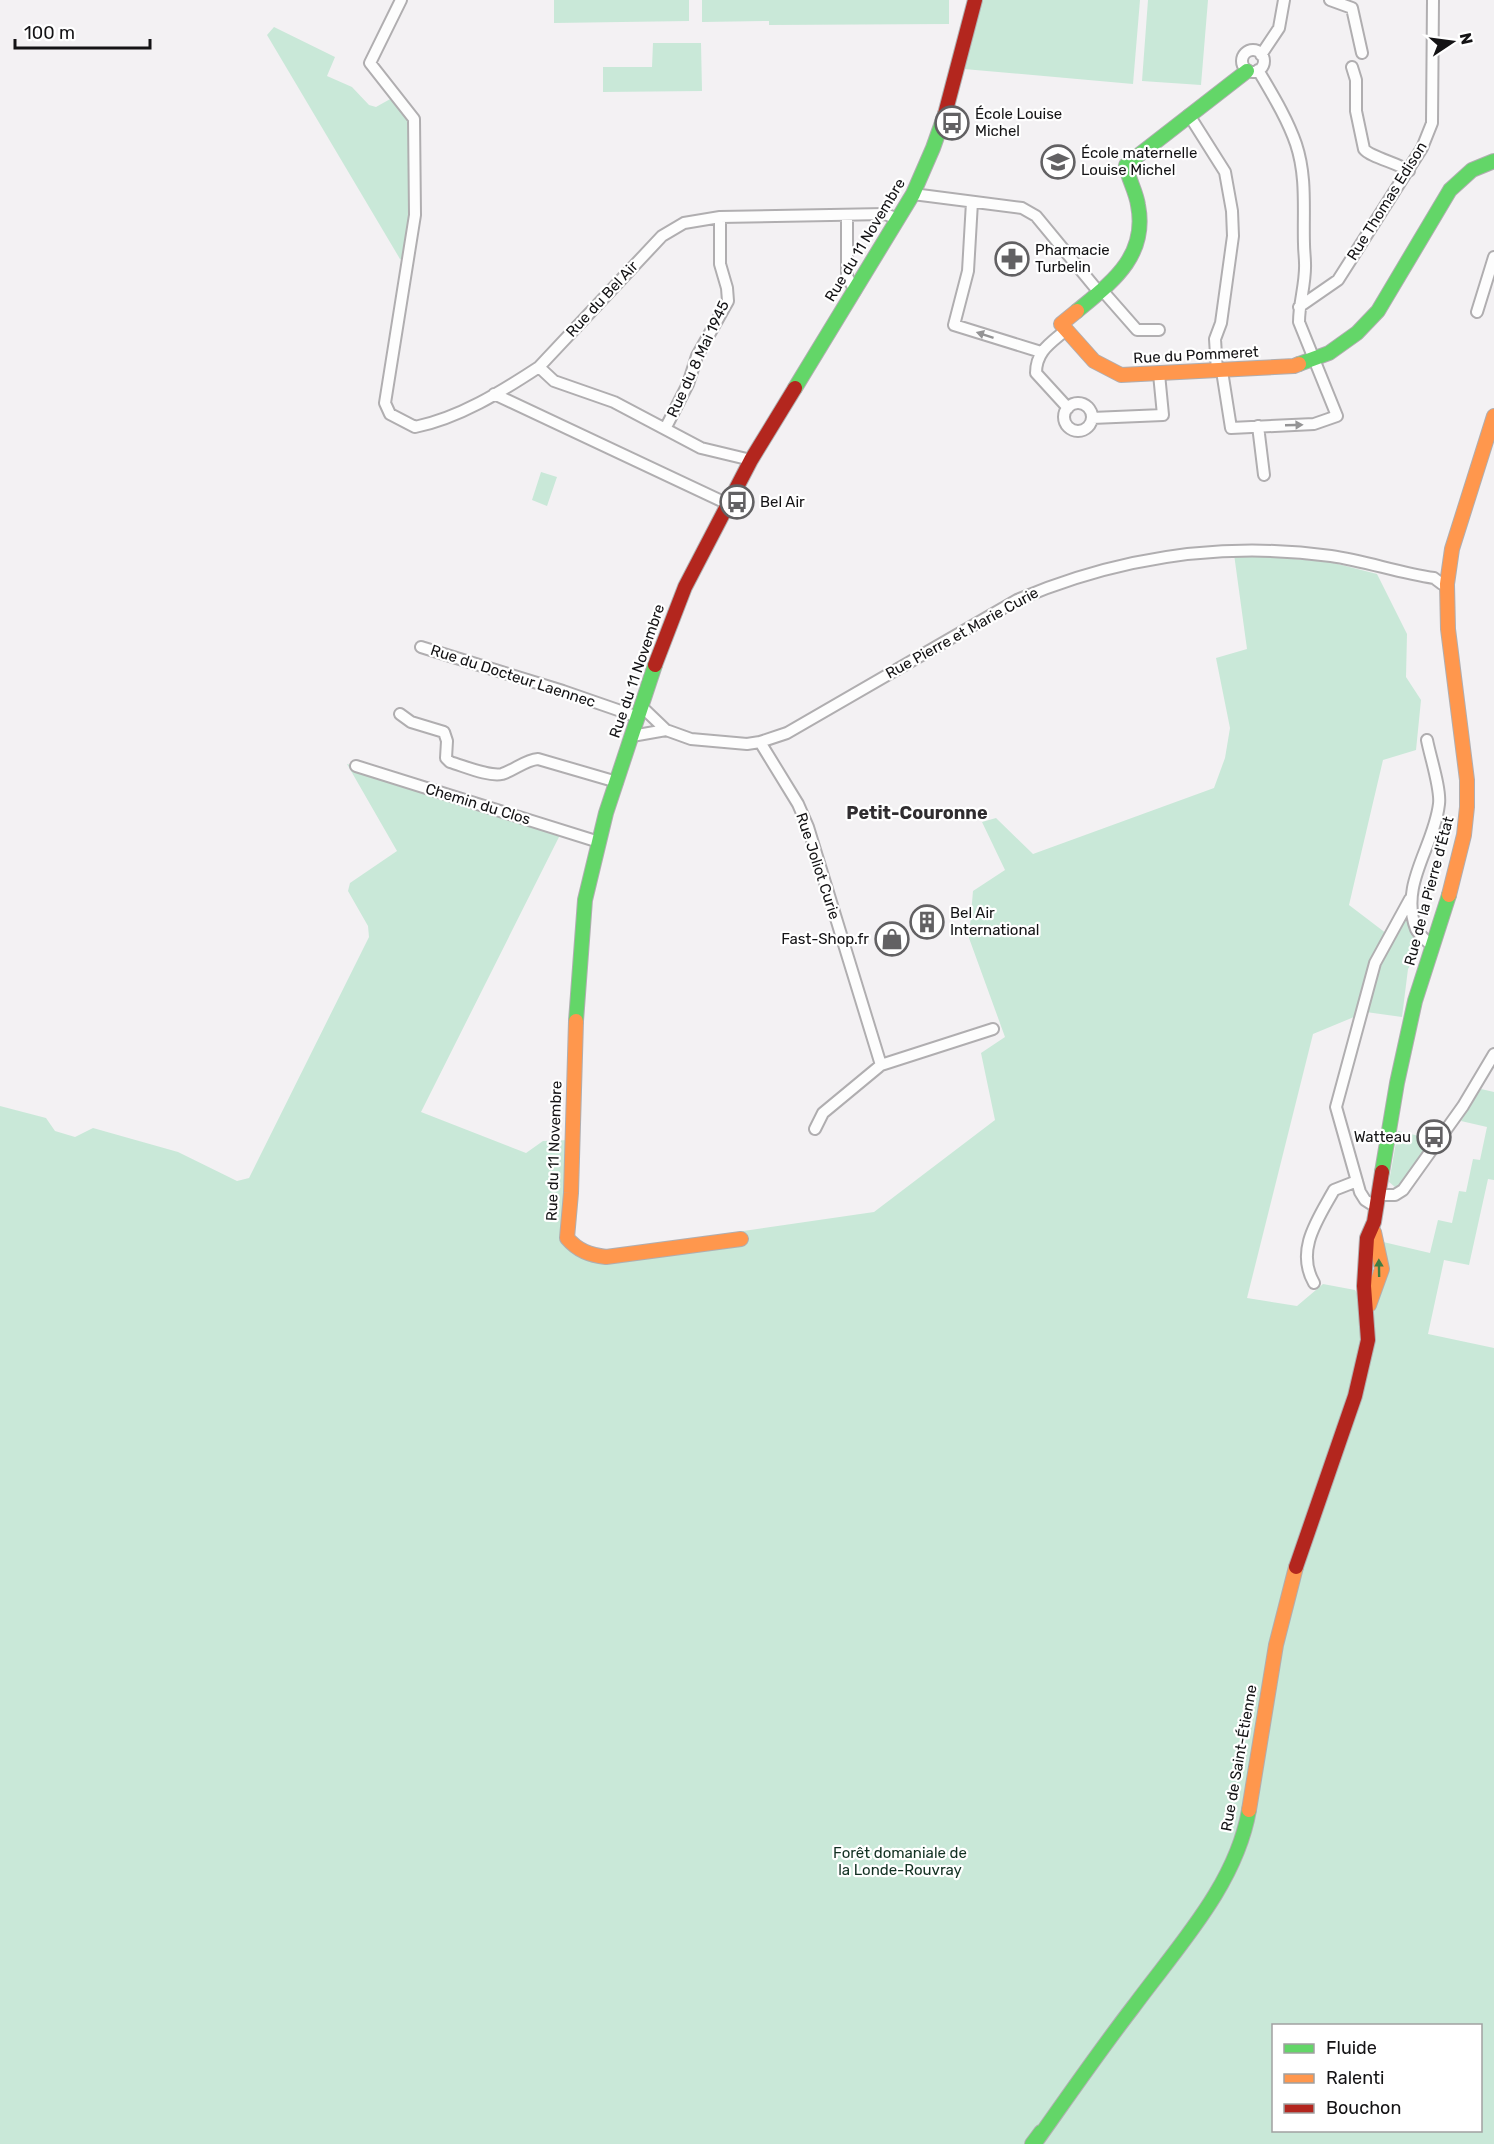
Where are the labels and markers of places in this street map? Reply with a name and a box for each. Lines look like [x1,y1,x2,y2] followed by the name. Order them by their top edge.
[934,105,970,141] bus stop icon: École Louise Michel
[975,105,1062,140] place label: École Louise Michel
[1040,144,1076,180] school or university icon: École maternelle Louise Michel
[1081,144,1197,179] place label: École maternelle Louise Michel
[994,241,1030,277] pharmacy icon: Pharmacie Turbelin
[1035,241,1110,276] place label: Pharmacie Turbelin
[719,484,755,520] bus stop icon: Bel Air
[760,493,805,511] place label: Bel Air
[909,904,945,940] building icon: Bel Air International
[950,904,1039,939] place label: Bel Air International
[874,921,910,957] shop icon: Fast-Shop.fr
[781,930,869,948] place label: Fast-Shop.fr
[1416,1119,1452,1155] bus stop icon: Watteau
[1354,1128,1411,1146] place label: Watteau

